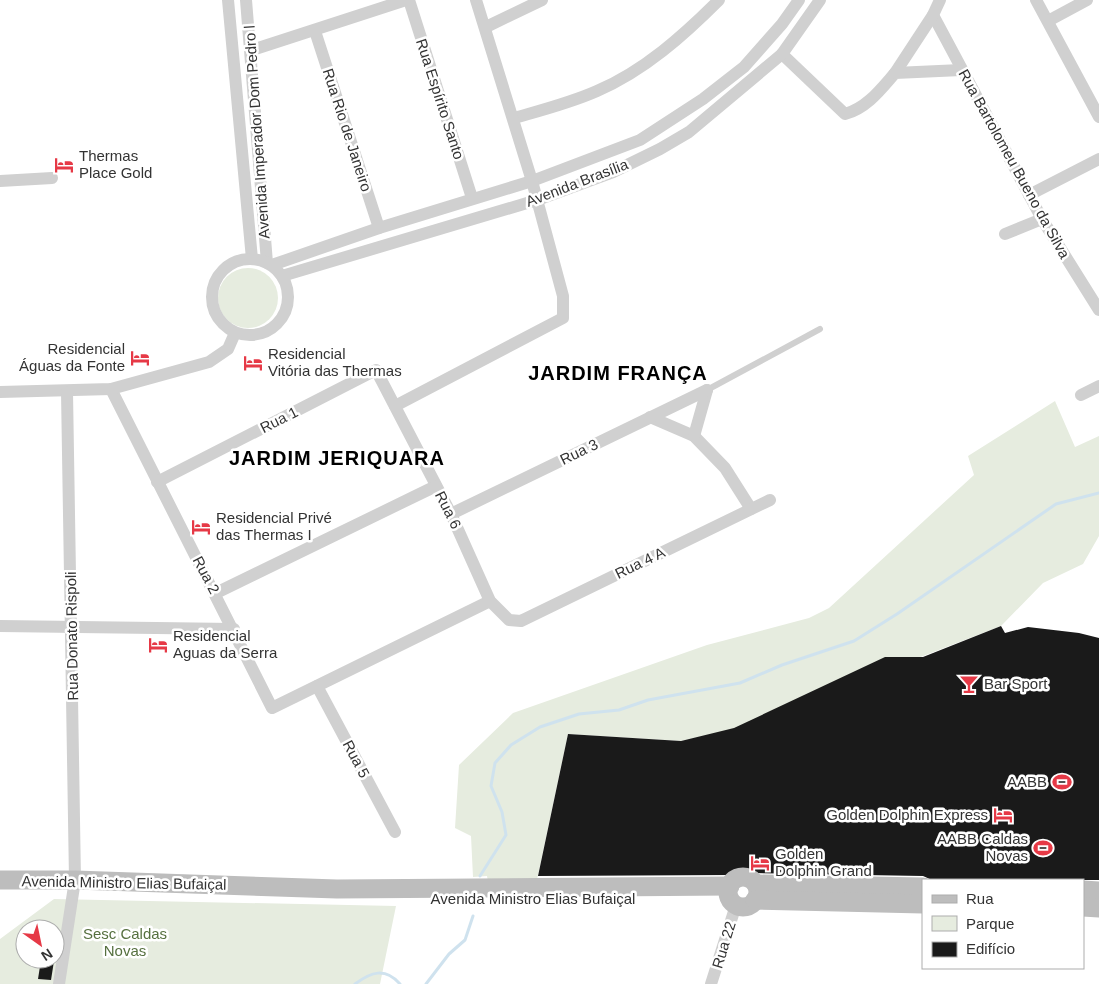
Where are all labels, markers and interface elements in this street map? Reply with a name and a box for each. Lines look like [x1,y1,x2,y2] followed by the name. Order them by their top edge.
[241,25,272,239] street label: Avenida Imperador Dom Pedro l
[413,36,468,161] street label: Rua Espírito Santo
[320,66,375,194] street label: Rua Rio de Janeiro
[955,66,1074,262] street label: Rua Bartolomeu Bueno da Silva
[79,147,152,181] place label: Thermas Place Gold
[53,154,75,176] hotel icon: Thermas Place Gold
[523,155,631,210] street label: Avenida Brasília
[19,340,125,374] place label: Residencial Águas da Fonte
[268,345,402,379] place label: Residencial Vitória das Thermas
[129,347,151,369] hotel icon: Residencial Águas da Fonte
[242,352,264,374] hotel icon: Residencial Vitória das Thermas
[528,362,708,384] district label: JARDIM FRANÇA
[257,403,300,436] street label: Rua 1
[557,435,600,468] street label: Rua 3
[229,447,445,469] district label: JARDIM JERIQUARA
[432,488,465,531] street label: Rua 6
[216,509,332,543] place label: Residencial Privé das Thermas I
[190,516,212,538] hotel icon: Residencial Privé das Thermas I
[612,543,667,582] street label: Rua 4 A
[190,553,223,596] street label: Rua 2
[62,571,81,701] street label: Rua Donato Rispoli
[173,627,278,661] place label: Residencial Aguas da Serra
[147,634,169,656] hotel icon: Residencial Aguas da Serra
[958,673,980,695] bar icon: Bar Sport
[984,675,1048,692] place label: Bar Sport
[340,737,373,780] street label: Rua 5
[1051,771,1073,793] sports icon: AABB
[1007,773,1047,790] place label: AABB
[992,804,1014,826] hotel icon: Golden Dolphin Express
[826,806,988,823] place label: Golden Dolphin Express
[937,830,1028,864] place label: AABB Caldas Novas
[1032,837,1054,859] sports icon: AABB Caldas Novas
[775,845,872,879] place label: Golden Dolphin Grand
[749,852,771,874] hotel icon: Golden Dolphin Grand
[21,872,227,893] street label: Avenida Ministro Elias Bufaiçal
[922,879,1084,969] legend
[431,890,635,907] street label: Avenida Ministro Elias Bufaiçal
[966,890,994,907] text: Rua
[966,915,1014,932] text: Parque
[15,919,65,969] north arrow
[708,919,739,970] street label: Rua 22
[83,925,167,959] park label: Sesc Caldas Novas
[966,940,1015,957] text: Edifício
[38,945,56,964] text: N

